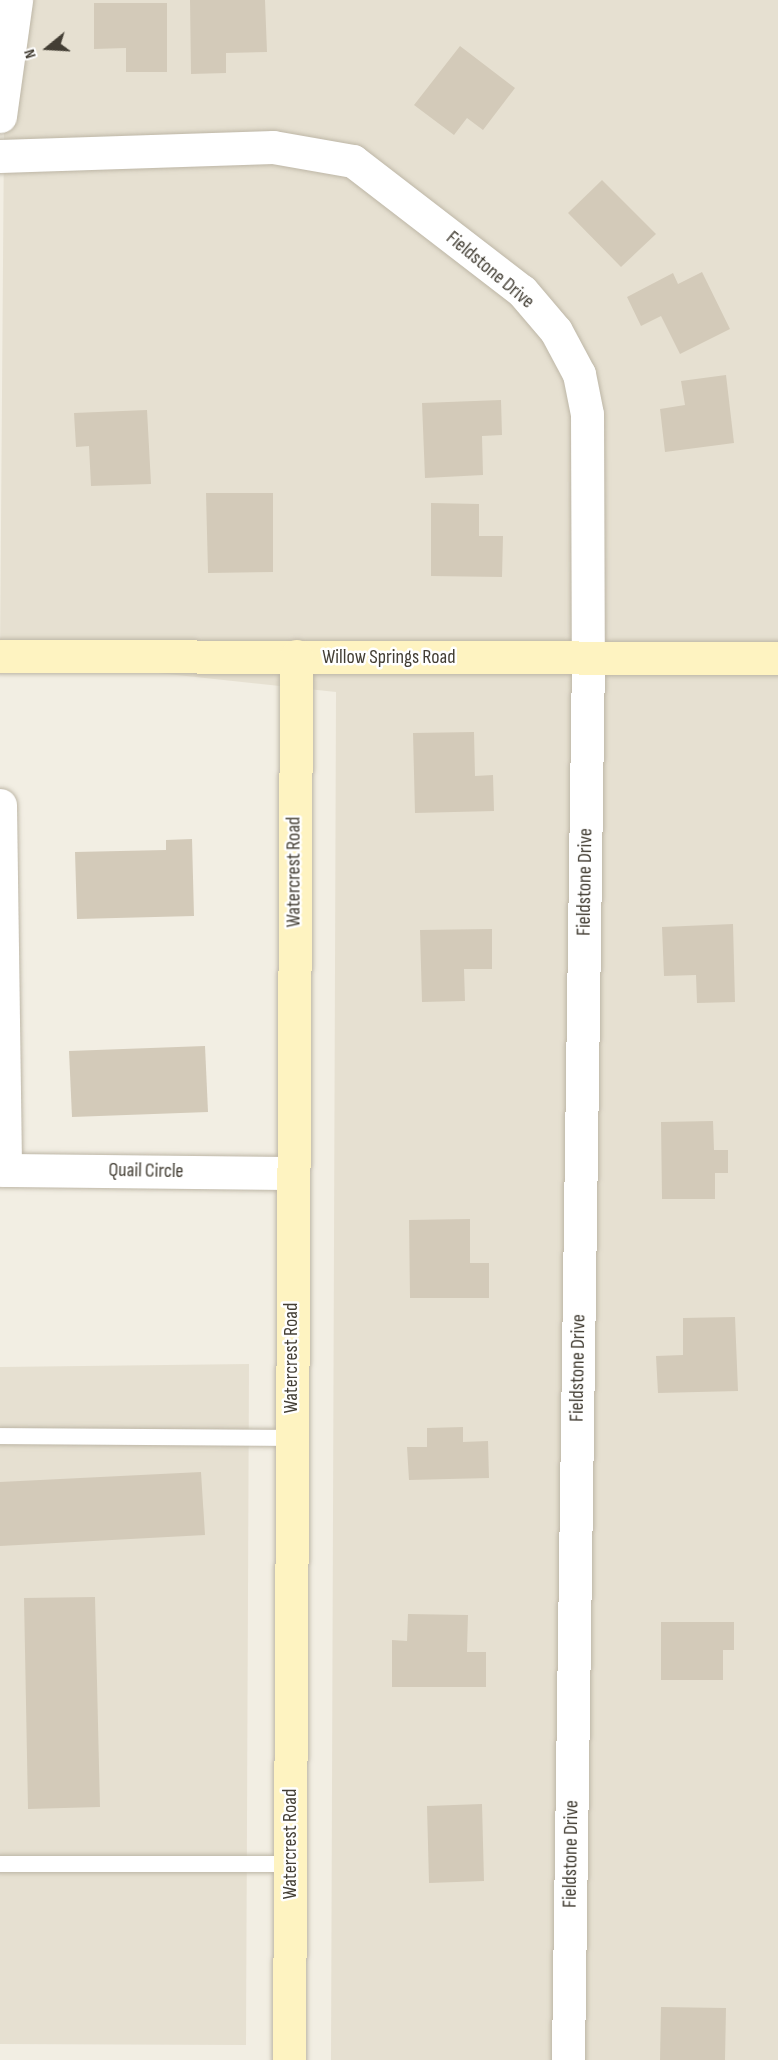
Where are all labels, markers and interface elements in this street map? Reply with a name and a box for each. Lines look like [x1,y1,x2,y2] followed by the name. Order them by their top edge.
[18,18,78,78] north arrow
[20,47,41,61] text: N
[441,226,539,314] street label: Fieldstone Drive
[322,645,456,669] street label: Willow Springs Road
[282,817,306,927] street label: Watercrest Road
[572,828,598,936] street label: Fieldstone Drive
[108,1158,184,1184] street label: Quail Circle
[279,1303,303,1413] street label: Watercrest Road
[565,1314,591,1422] street label: Fieldstone Drive
[278,1789,302,1899] street label: Watercrest Road
[558,1800,584,1908] street label: Fieldstone Drive

